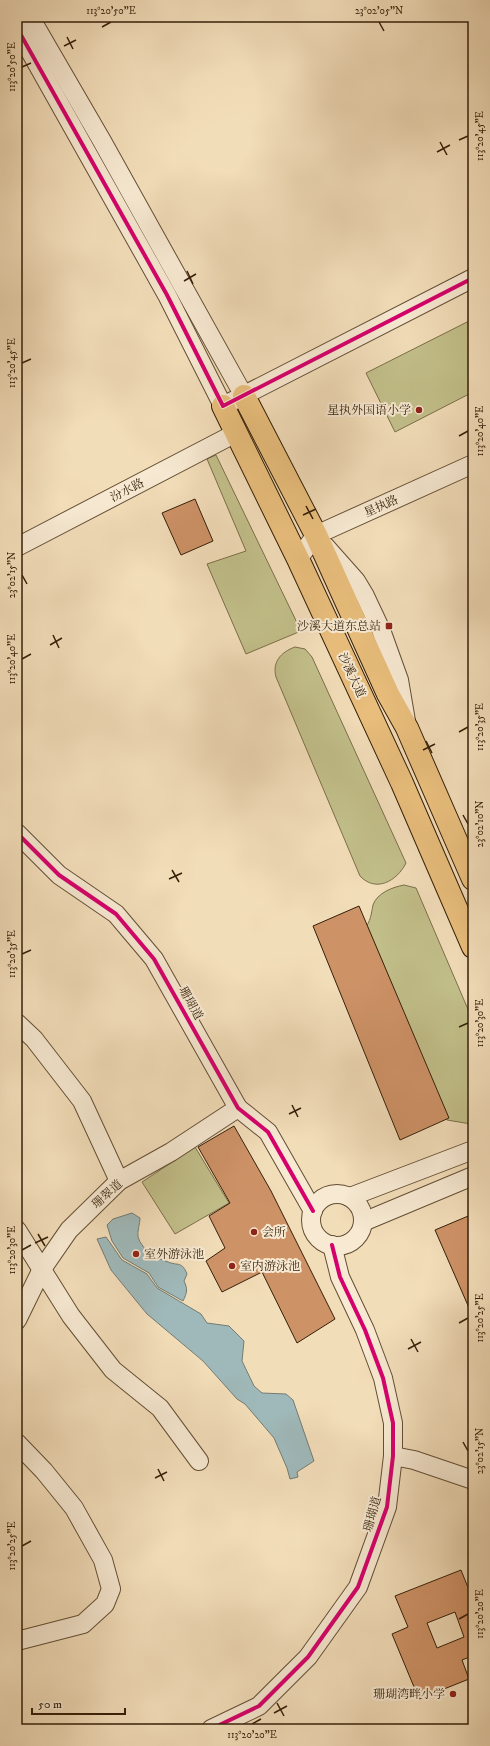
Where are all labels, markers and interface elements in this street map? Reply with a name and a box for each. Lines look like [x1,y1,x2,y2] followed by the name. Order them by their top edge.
[86,5,136,17] text: 113°20'50"E
[355,5,403,17] text: 23°02'05"N
[6,42,18,92] text: 113°20'50"E
[474,111,486,161] text: 113°20'45"E
[6,338,18,388] text: 113°20'45"E
[327,403,411,418] place label: 星执外国语小学
[414,405,424,415] marker: 星执外国语小学
[474,406,486,456] text: 113°20'40"E
[108,476,147,505] street label: 汾水路
[362,492,401,521] street label: 星执路
[6,552,18,598] text: 23°02'15"N
[297,619,381,634] place label: 沙溪大道东总站
[384,621,394,631] marker: 沙溪大道东总站
[6,634,18,684] text: 113°20'40"E
[335,650,368,700] street label: 沙溪大道
[474,703,486,751] text: 113°20'35"E
[474,801,486,847] text: 23°02'10"N
[6,930,18,978] text: 113°20'35"E
[175,984,206,1023] street label: 珊瑚道
[474,999,486,1047] text: 113°20'30"E
[89,1177,126,1212] street label: 珊翠道
[262,1225,286,1240] place label: 会所
[6,1226,18,1274] text: 113°20'30"E
[249,1227,259,1237] marker: 会所
[144,1247,204,1262] place label: 室外游泳池
[131,1249,141,1259] marker: 室外游泳池
[240,1259,300,1274] place label: 室内游泳池
[227,1261,237,1271] marker: 室内游泳池
[474,1294,486,1343] text: 113°20'25"E
[474,1428,486,1474] text: 23°02'15"N
[360,1495,385,1534] street label: 珊瑚道
[6,1522,18,1571] text: 113°20'25"E
[474,1589,486,1639] text: 113°20'20"E
[373,1687,445,1702] place label: 珊瑚湾畔小学
[448,1689,458,1699] marker: 珊瑚湾畔小学
[32,1690,125,1716] scale bar
[38,1697,62,1712] text: 50 m
[227,1729,277,1741] text: 113°20'20"E

